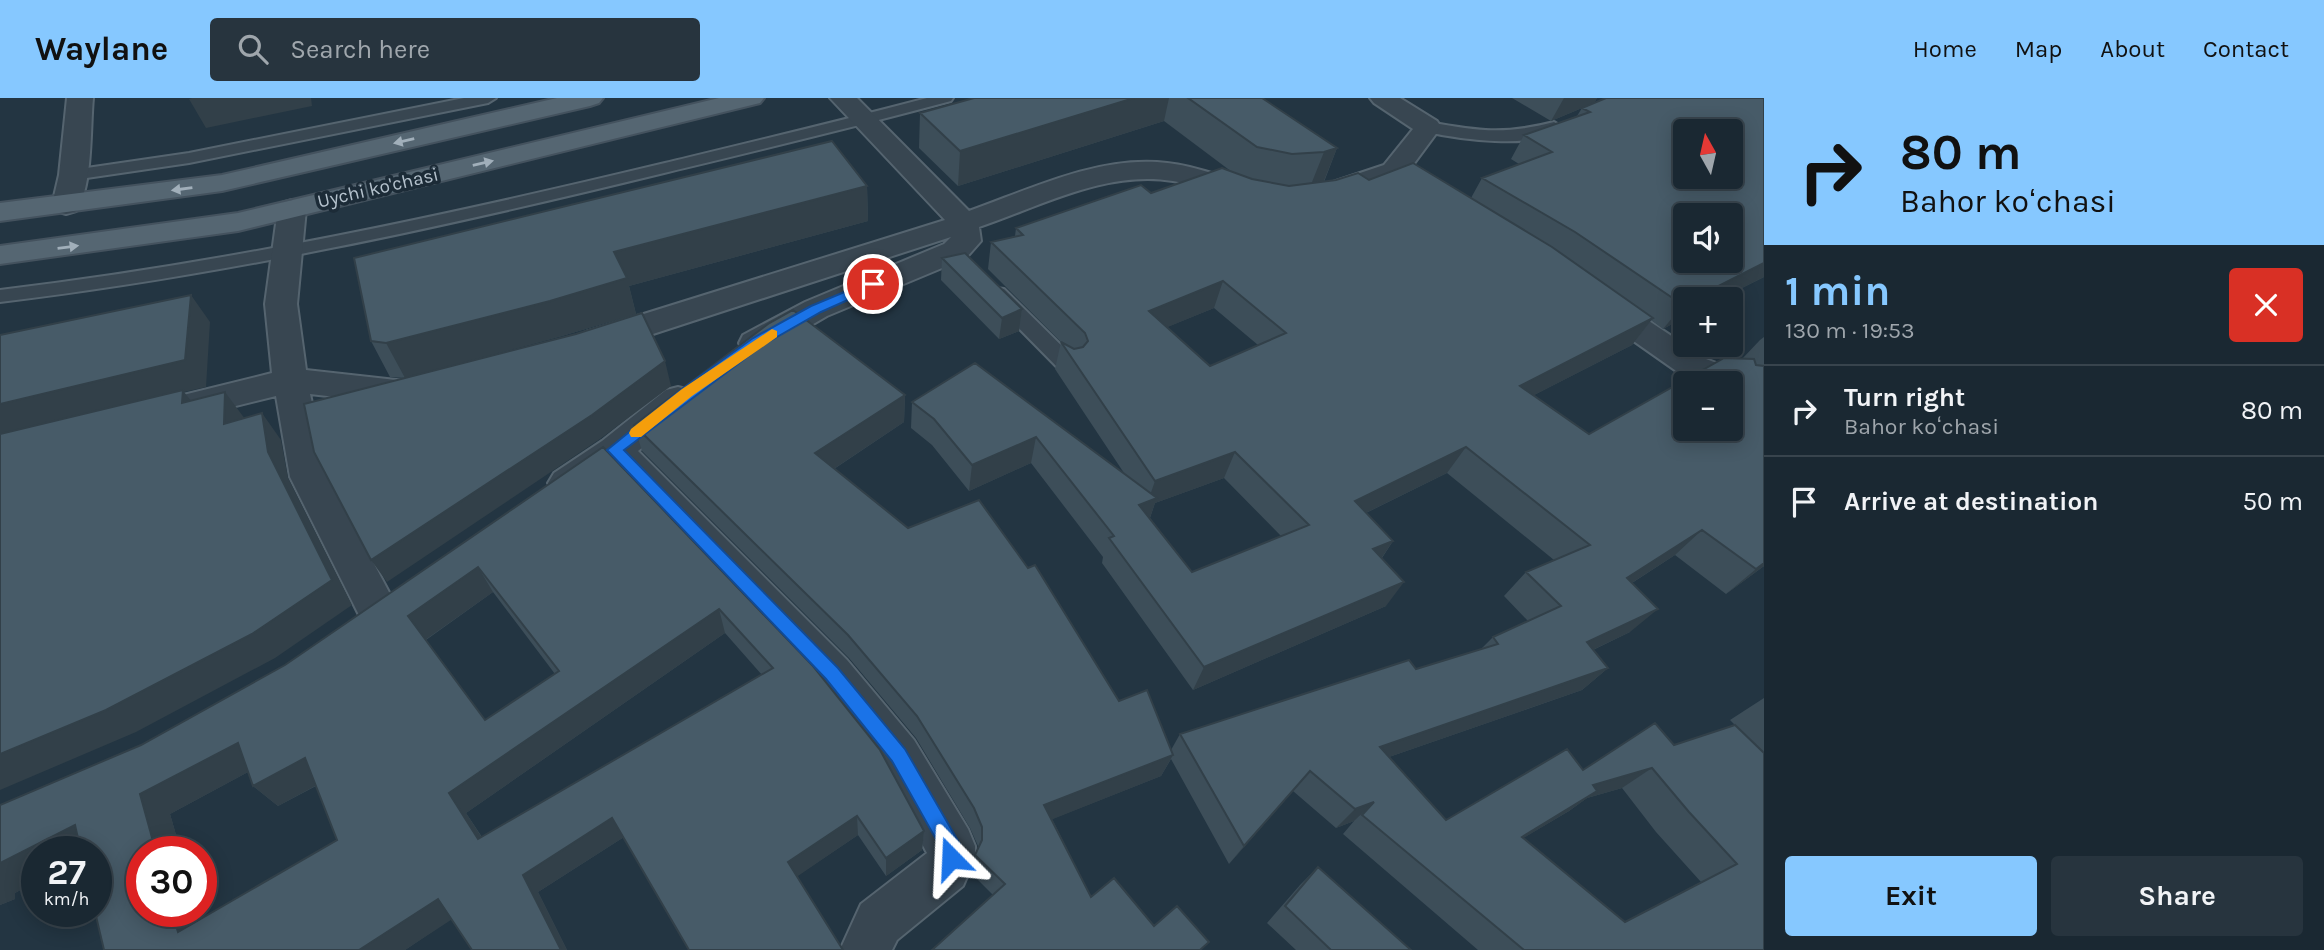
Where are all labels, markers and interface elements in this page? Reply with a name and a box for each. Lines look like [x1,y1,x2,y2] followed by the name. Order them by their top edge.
[210,18,700,81] search box
[35,30,168,68] text: Waylane
[234,30,272,68] icon: search
[290,34,430,65] text: Search here
[1913,35,1977,63] text: Home
[2015,35,2062,63] text: Map
[2100,35,2165,63] text: About
[2203,35,2289,63] text: Contact
[1673,119,1743,189] north arrow
[1673,119,1743,441] map controls
[1900,124,2022,181] text: 80 m
[1785,126,1876,217] icon: right
[393,136,415,147] one-way arrow
[472,157,494,168] one-way arrow
[315,163,441,213] street label: Uychi ko'chasi
[171,183,193,194] one-way arrow
[1900,183,2116,220] text: Bahor koʻchasi
[1673,203,1743,273] button: sound
[57,241,79,252] one-way arrow
[843,254,903,314] pin
[854,265,892,303] icon: arrive
[1785,266,1890,316] text: 1 min
[2229,268,2303,342] button: close
[1673,287,1743,357] button: +
[1785,317,1915,344] text: 130 m · 19:53
[1673,371,1743,441] button: −
[1844,382,1965,413] text: Turn right
[1785,392,1823,430] icon: right
[2241,395,2303,426] text: 80 m
[1844,413,1999,440] text: Bahor koʻchasi
[1785,483,1823,521] icon: arrive
[1844,486,2098,517] text: Arrive at destination
[2242,486,2303,517] text: 50 m
[914,821,988,895] position arrow
[126,836,217,927] speed limit sign: 30
[47,852,86,893] text: 27
[1785,856,2037,936] button: Exit
[2051,856,2303,936] button: Share
[44,888,89,910] text: km/h

